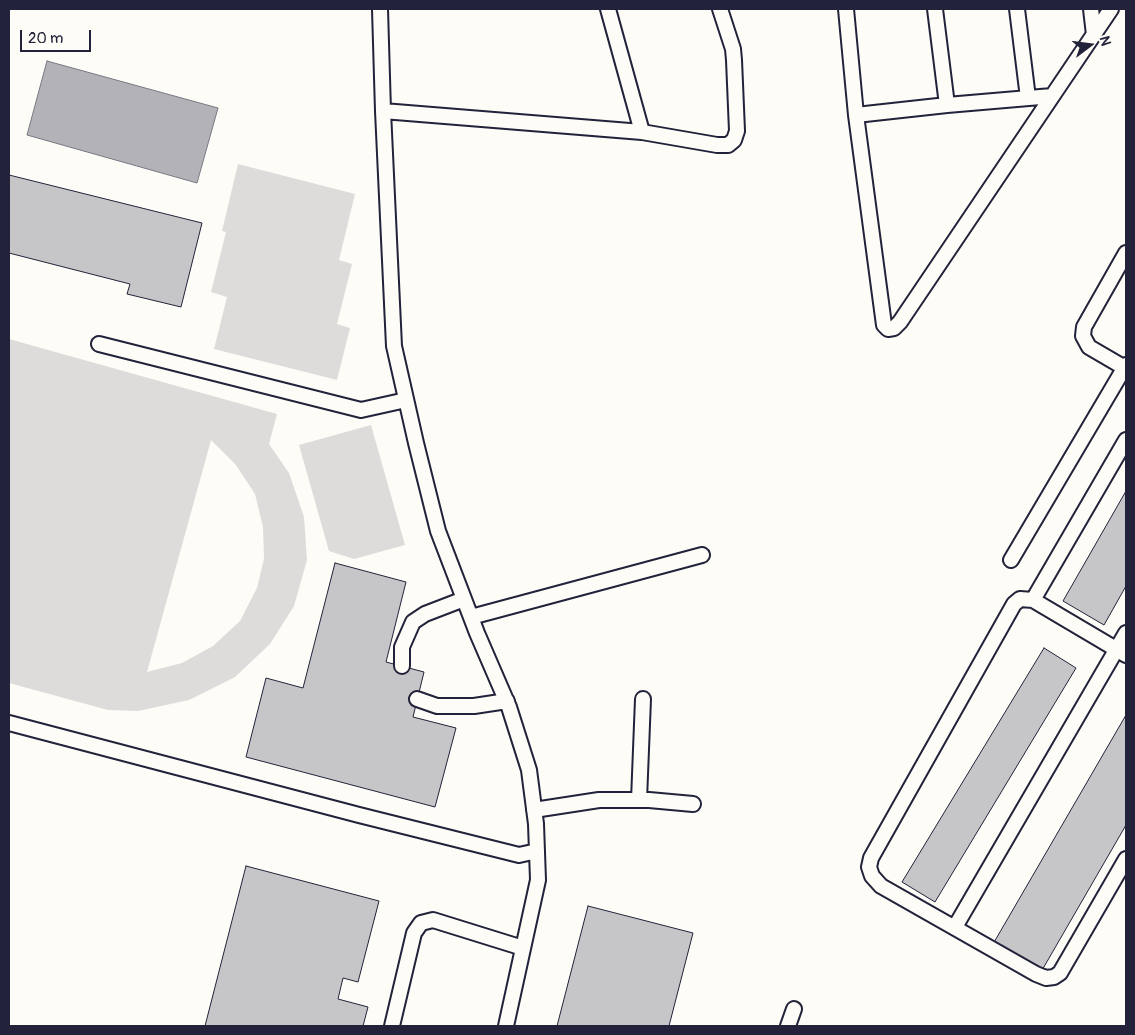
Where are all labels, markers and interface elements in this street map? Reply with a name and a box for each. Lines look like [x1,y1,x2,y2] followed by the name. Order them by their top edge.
[22,20,94,52] scale bar
[1065,20,1115,70] north arrow
[28,29,63,48] text: 20 m
[1096,34,1114,48] text: N

